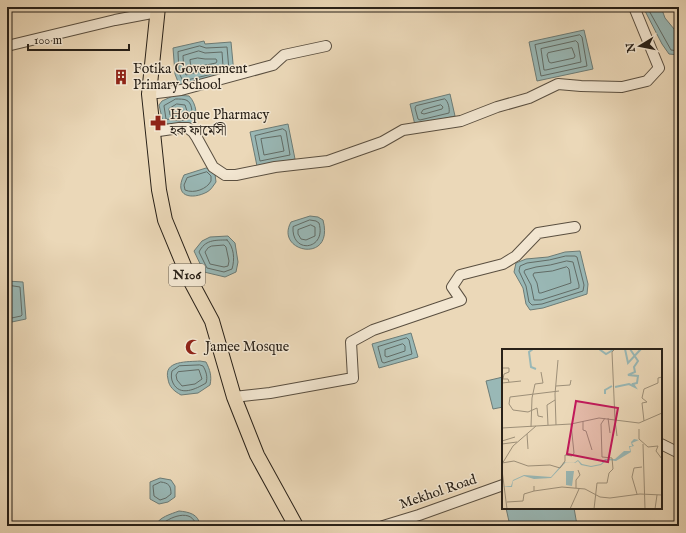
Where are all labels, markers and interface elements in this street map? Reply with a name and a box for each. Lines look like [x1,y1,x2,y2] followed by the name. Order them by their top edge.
[28,26,129,52] scale bar
[620,26,660,66] north arrow
[34,33,62,48] text: 100 m
[623,41,639,54] text: N
[133,60,248,94] place label: Fotika Government Primary School
[112,68,130,86] building icon: Fotika Government Primary School
[169,106,270,140] place label: Hoque Pharmacy হক ফার্মেসী
[149,114,167,132] pharmacy icon: Hoque Pharmacy হক ফার্মেসী
[169,264,205,286] road number: N106
[184,338,202,356] mosque icon: Jamee Mosque
[203,338,290,356] place label: Jamee Mosque
[502,349,662,509] inset map
[397,470,479,514] street label: Mekhol Road

